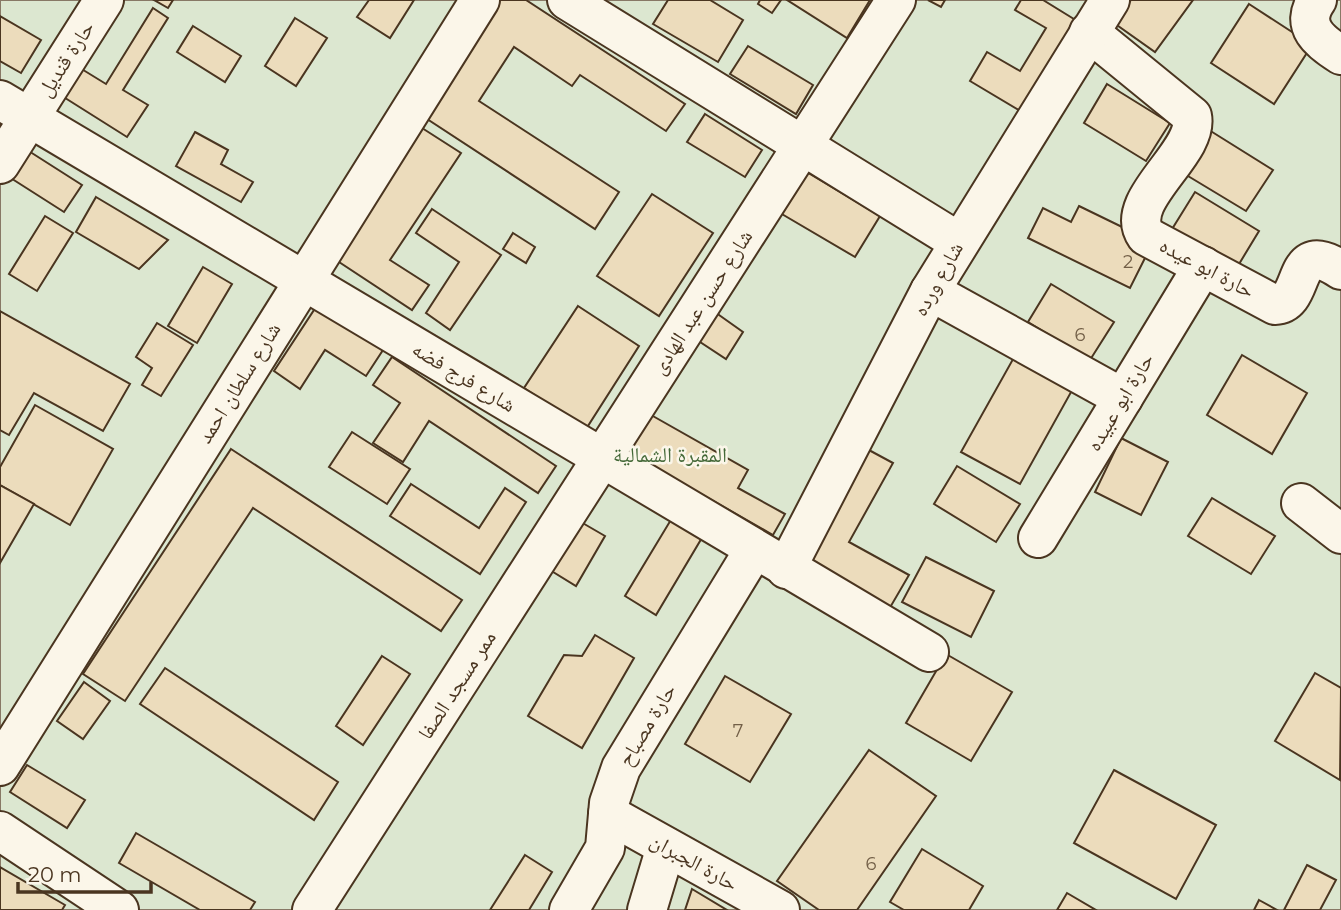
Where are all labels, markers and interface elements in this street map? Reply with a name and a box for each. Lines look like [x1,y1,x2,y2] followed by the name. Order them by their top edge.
[32,16,100,102] street label: حارة قنديل
[646,225,758,379] street label: شارع حسن عبد الهادى
[1156,232,1259,303] street label: حارة ابو عيده
[907,237,969,321] street label: شارع ورده
[1123,251,1133,273] house number: 2
[191,318,287,448] street label: شارع سلطان احمد
[1075,324,1086,346] house number: 6
[407,336,521,418] street label: شارع فرج فضه
[1081,348,1159,455] street label: حارة ابو عبيده
[613,442,727,467] park label: المقبرة الشمالية
[412,626,501,744] street label: ممر مسجد الصفا
[612,679,682,771] street label: حارة مصباح
[733,720,743,742] house number: 7
[646,827,742,896] street label: حارة الجبران
[18,850,150,894] scale bar
[866,853,877,875] house number: 6
[28,862,82,887] text: 20 m

